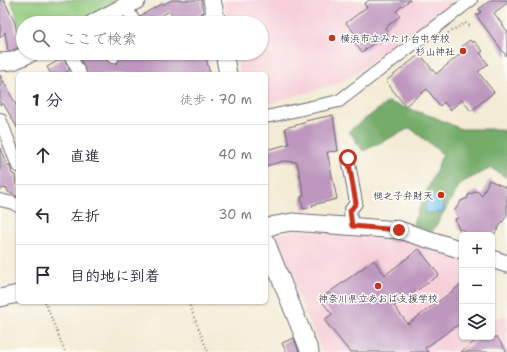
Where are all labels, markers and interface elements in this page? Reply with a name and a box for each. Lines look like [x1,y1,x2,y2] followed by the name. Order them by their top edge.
[16,16,268,60] search box
[30,27,52,49] icon: search
[62,29,137,49] text: ここで検索
[340,32,450,45] place label: 横浜市立みたけ台中学校
[327,33,337,43] marker: 横浜市立みたけ台中学校
[415,45,455,58] place label: 杉山神社
[458,46,468,56] marker: 杉山神社
[32,89,63,111] text: 1 分
[180,91,252,108] text: 徒歩 · 70 m
[32,144,54,166] icon: ahead
[70,146,100,166] text: 直進
[218,146,252,163] text: 40 m
[339,149,357,167] route start
[373,189,433,202] place label: 槌之子弁財天
[436,190,446,200] marker: 槌之子弁財天
[32,204,54,226] icon: left
[70,206,100,226] text: 左折
[218,206,252,223] text: 30 m
[390,221,408,239] route end
[459,232,495,340] map controls
[459,232,495,268] button: +
[32,264,54,286] icon: arrive
[70,266,160,286] text: 目的地に到着
[459,268,495,304] button: −
[373,281,383,291] marker: 神奈川県立あおば支援学校
[318,292,438,305] place label: 神奈川県立あおば支援学校
[459,304,495,340] button: layers

